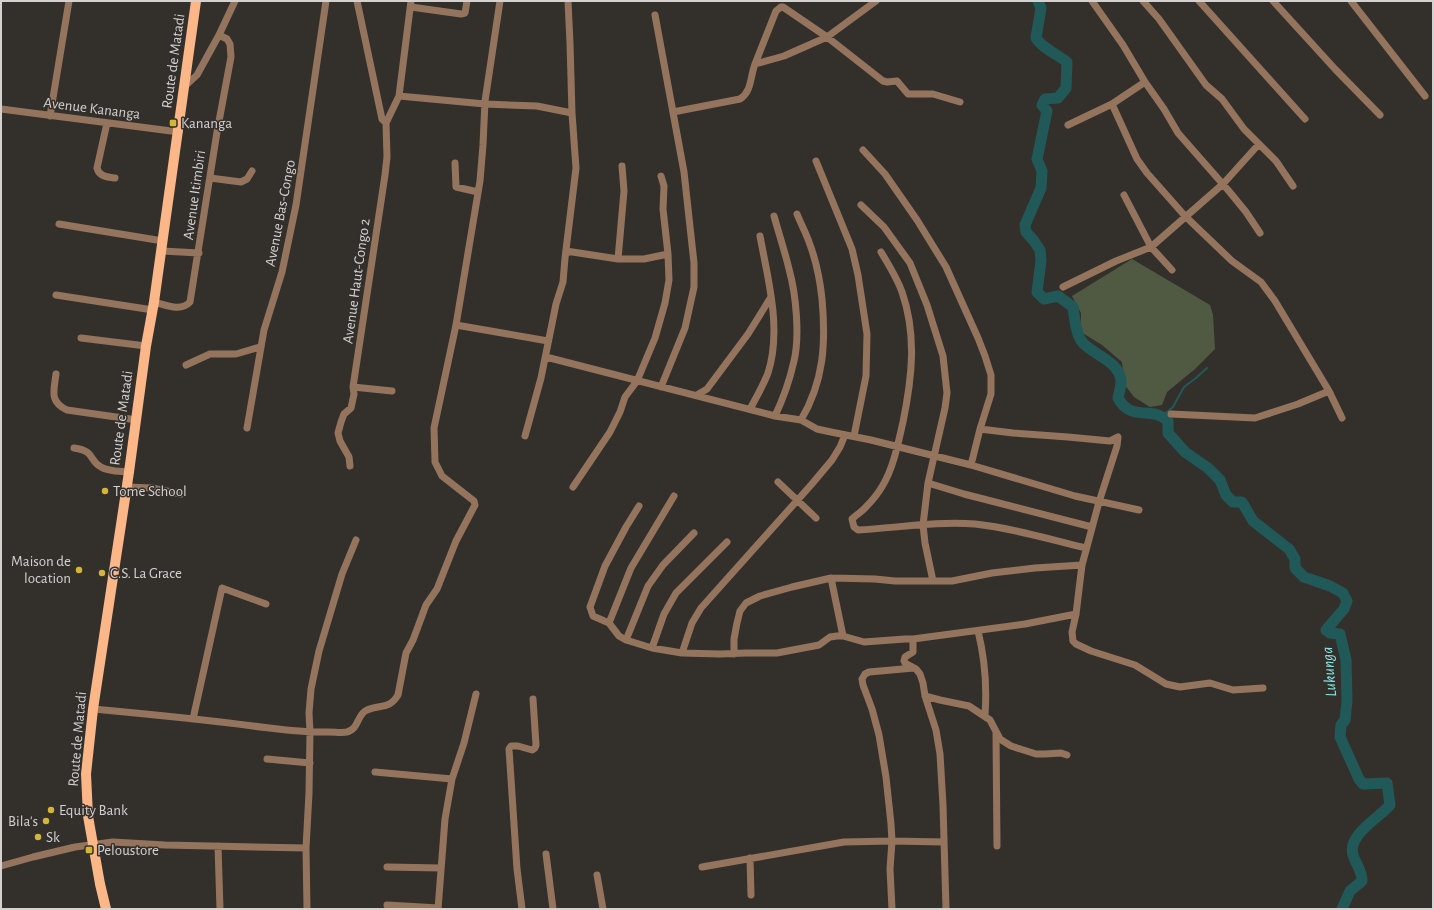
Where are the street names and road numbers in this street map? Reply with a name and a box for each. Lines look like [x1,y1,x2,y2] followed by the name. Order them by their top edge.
[159,13,188,109] street label: Route de Matadi
[43,95,141,122] street label: Avenue Kananga
[181,149,208,241] street label: Avenue Itimbiri
[263,158,298,268] street label: Avenue Bas-Congo
[340,217,373,345] street label: Avenue Haut-Congo 2
[107,370,136,466] street label: Route de Matadi
[66,691,89,787] street label: Route de Matadi

